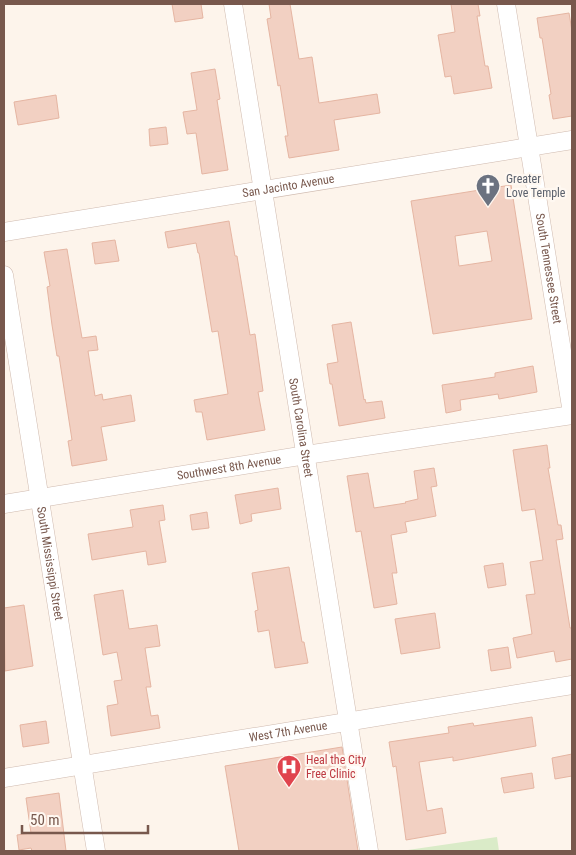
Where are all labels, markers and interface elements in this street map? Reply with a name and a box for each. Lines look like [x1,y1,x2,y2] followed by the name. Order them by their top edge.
[241,172,336,200] street label: San Jacinto Avenue
[506,172,566,200] place label: Greater Love Temple
[475,173,501,207] church icon: Greater Love Temple
[533,212,565,325] street label: South Tennessee Street
[286,377,316,479] street label: South Carolina Street
[176,452,283,483] street label: Southwest 8th Avenue
[34,505,66,622] street label: South Mississippi Street
[248,718,329,745] street label: West 7th Avenue
[306,753,366,781] place label: Heal the City Free Clinic
[276,754,302,788] hospital icon: Heal the City Free Clinic
[22,802,149,834] scale bar
[30,811,60,829] text: 50 m

